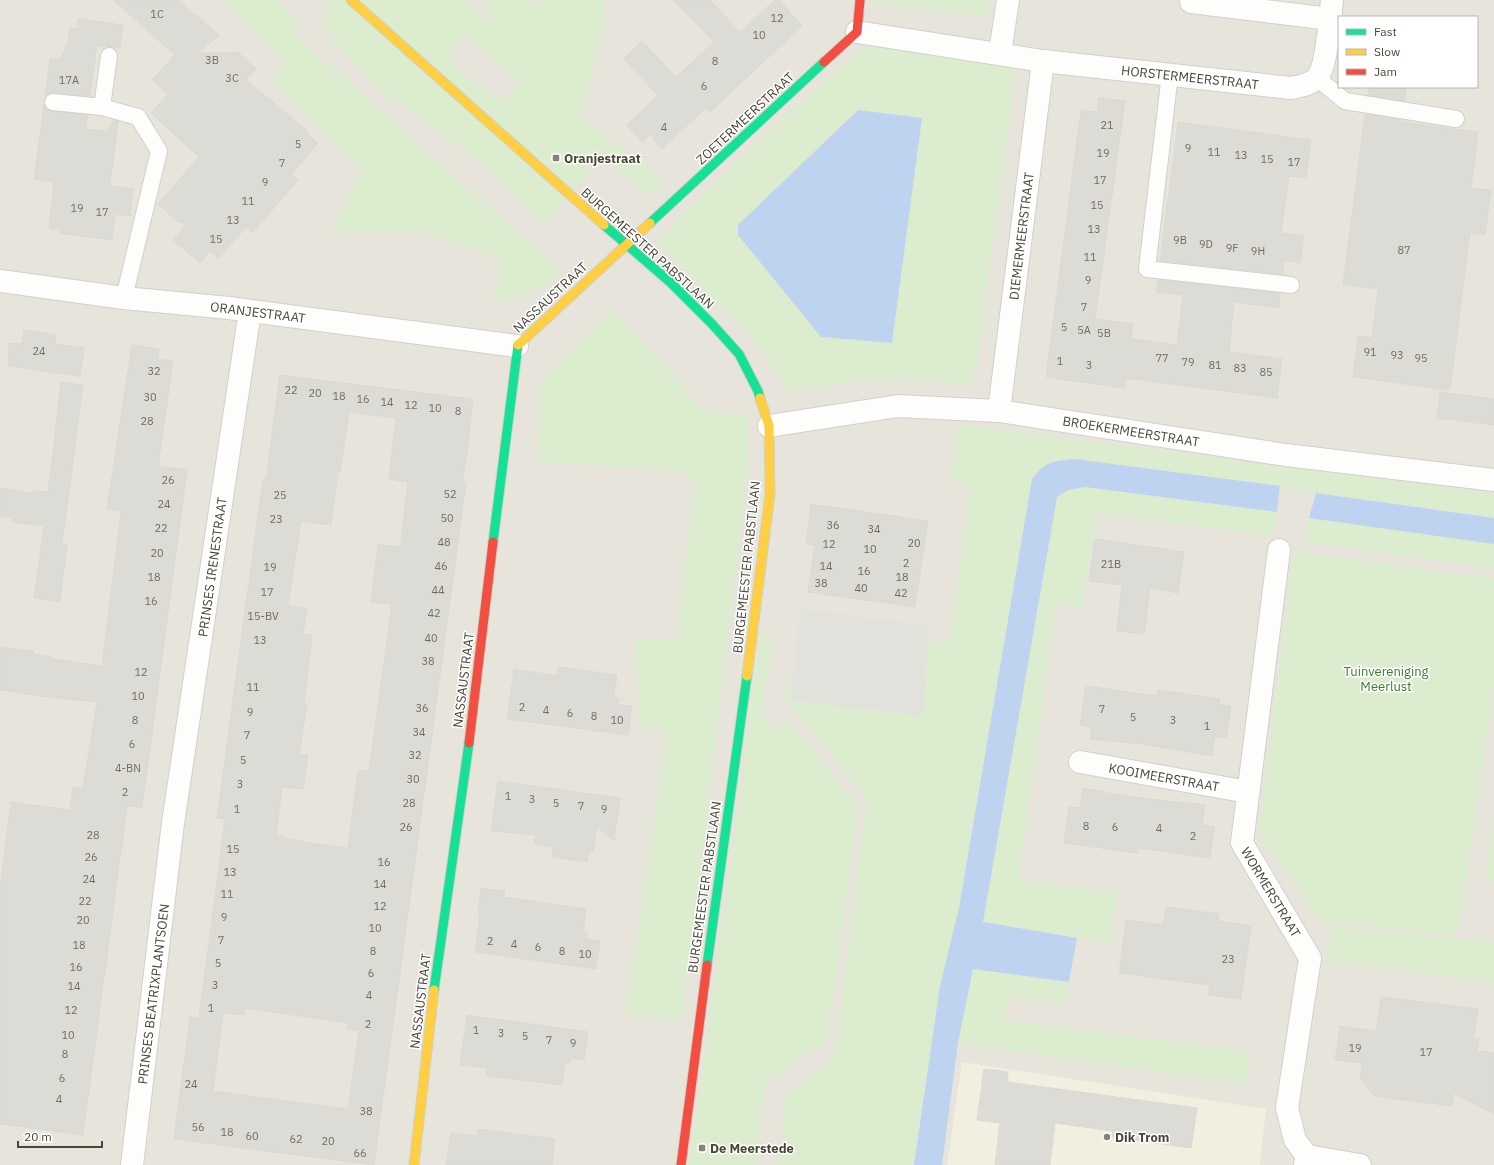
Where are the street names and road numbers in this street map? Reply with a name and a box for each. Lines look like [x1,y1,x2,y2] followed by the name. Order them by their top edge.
[1120,62,1260,93] street label: HORSTERMEERSTRAAT
[693,68,798,168] street label: ZOETERMEERSTRAAT
[1005,171,1038,301] street label: DIEMERMEERSTRAAT
[578,184,718,313] street label: BURGEMEESTER PABSTLAAN
[509,258,592,336] street label: NASSAUSTRAAT
[209,298,307,327] street label: ORANJESTRAAT
[1061,412,1201,451] street label: BROEKERMEERSTRAAT
[729,480,764,654] street label: BURGEMEESTER PABSTLAAN
[194,496,231,638] street label: PRINSES IRENESTRAAT
[449,631,478,729] street label: NASSAUSTRAAT
[1107,759,1221,796] street label: KOOIMEERSTRAAT
[684,800,725,974] street label: BURGEMEESTER PABSTLAAN
[1237,844,1304,941] street label: WORMERSTRAAT
[134,903,173,1085] street label: PRINSES BEATRIXPLANTSOEN
[406,952,435,1050] street label: NASSAUSTRAAT

